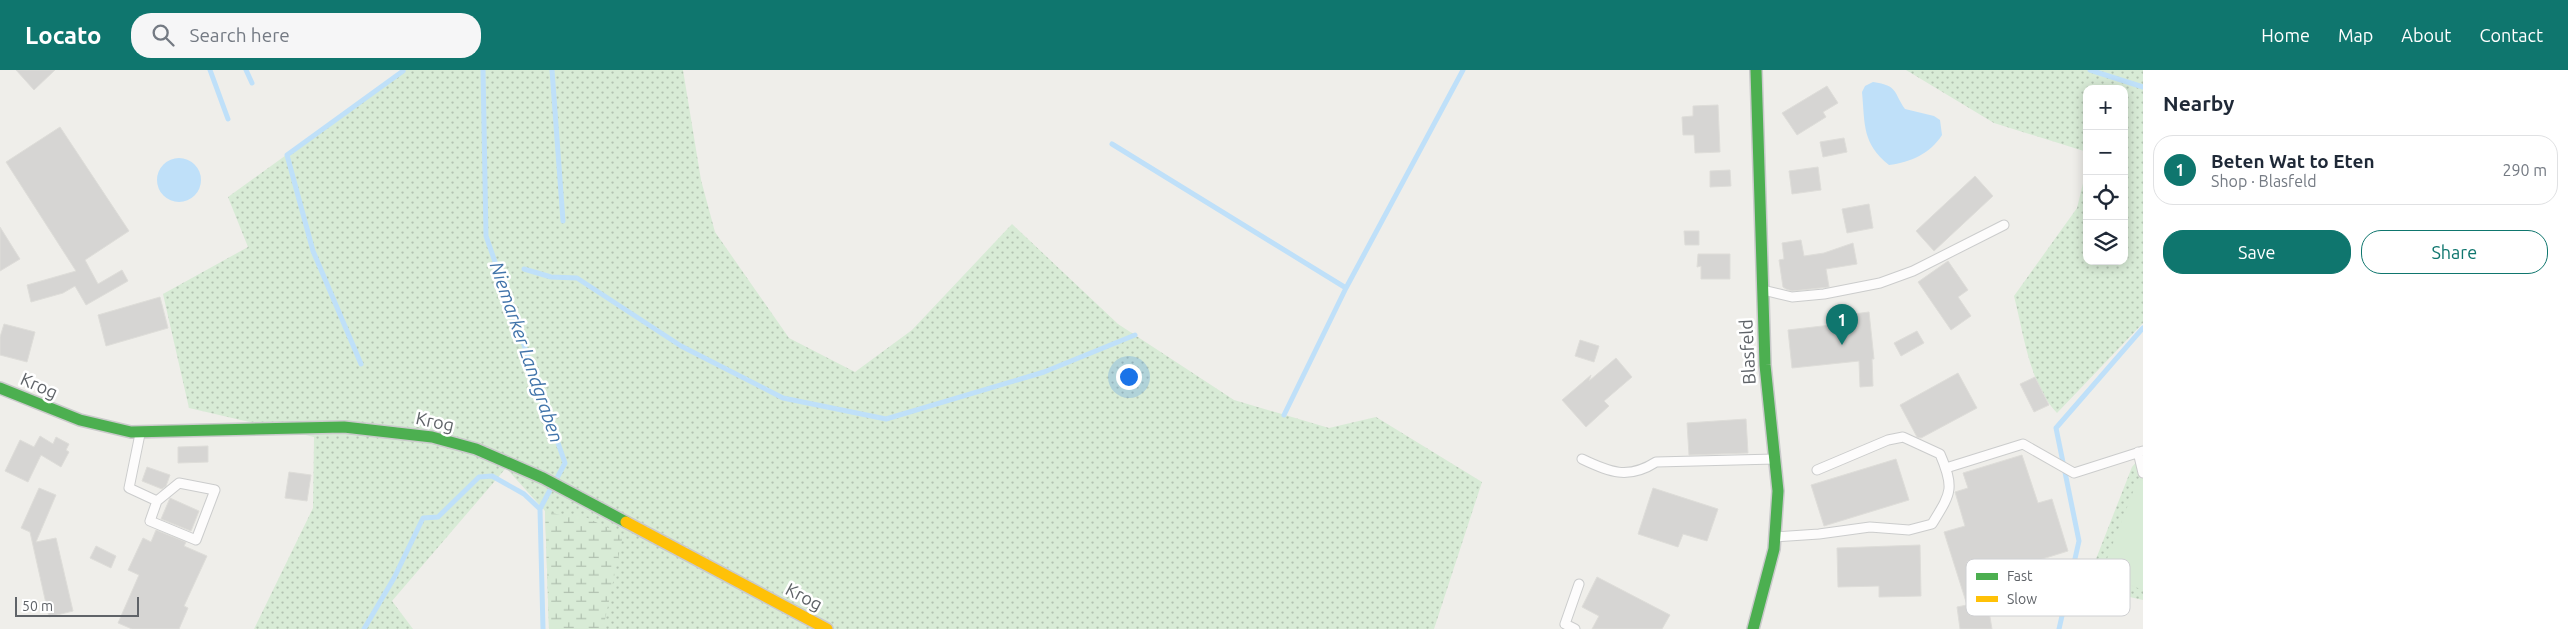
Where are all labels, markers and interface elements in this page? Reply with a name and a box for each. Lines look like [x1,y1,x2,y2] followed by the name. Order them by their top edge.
[131,13,481,58] search box
[149,21,177,49] icon: search
[25,22,101,49] text: Locato
[189,24,290,46] text: Search here
[2261,25,2310,45] text: Home
[2338,25,2373,45] text: Map
[2401,25,2451,45] text: About
[2479,25,2543,45] text: Contact
[2083,85,2128,265] map controls
[2083,85,2128,130] button: +
[2163,91,2234,115] text: Nearby
[2083,130,2128,175] button: −
[2211,150,2375,172] text: Beten Wat to Eten
[2175,161,2185,179] text: 1
[2502,161,2547,179] text: 290 m
[2211,172,2317,190] text: Shop · Blasfeld
[2083,175,2128,220] button: locate
[2083,220,2128,265] button: layers
[2163,230,2351,274] button: Save
[2361,230,2548,274] button: Share
[486,259,568,445] water label: Niemarker Landgraben
[1826,304,1858,345] pin: 1
[1735,319,1759,385] street label: Blasfeld
[1116,364,1142,390] your location
[18,368,61,402] street label: Krog
[414,407,456,435] street label: Krog
[1966,559,2130,616] legend
[2007,568,2033,584] text: Fast
[783,578,826,614] street label: Krog
[2007,591,2037,607] text: Slow
[15,594,139,617] scale bar
[22,598,53,614] text: 50 m

